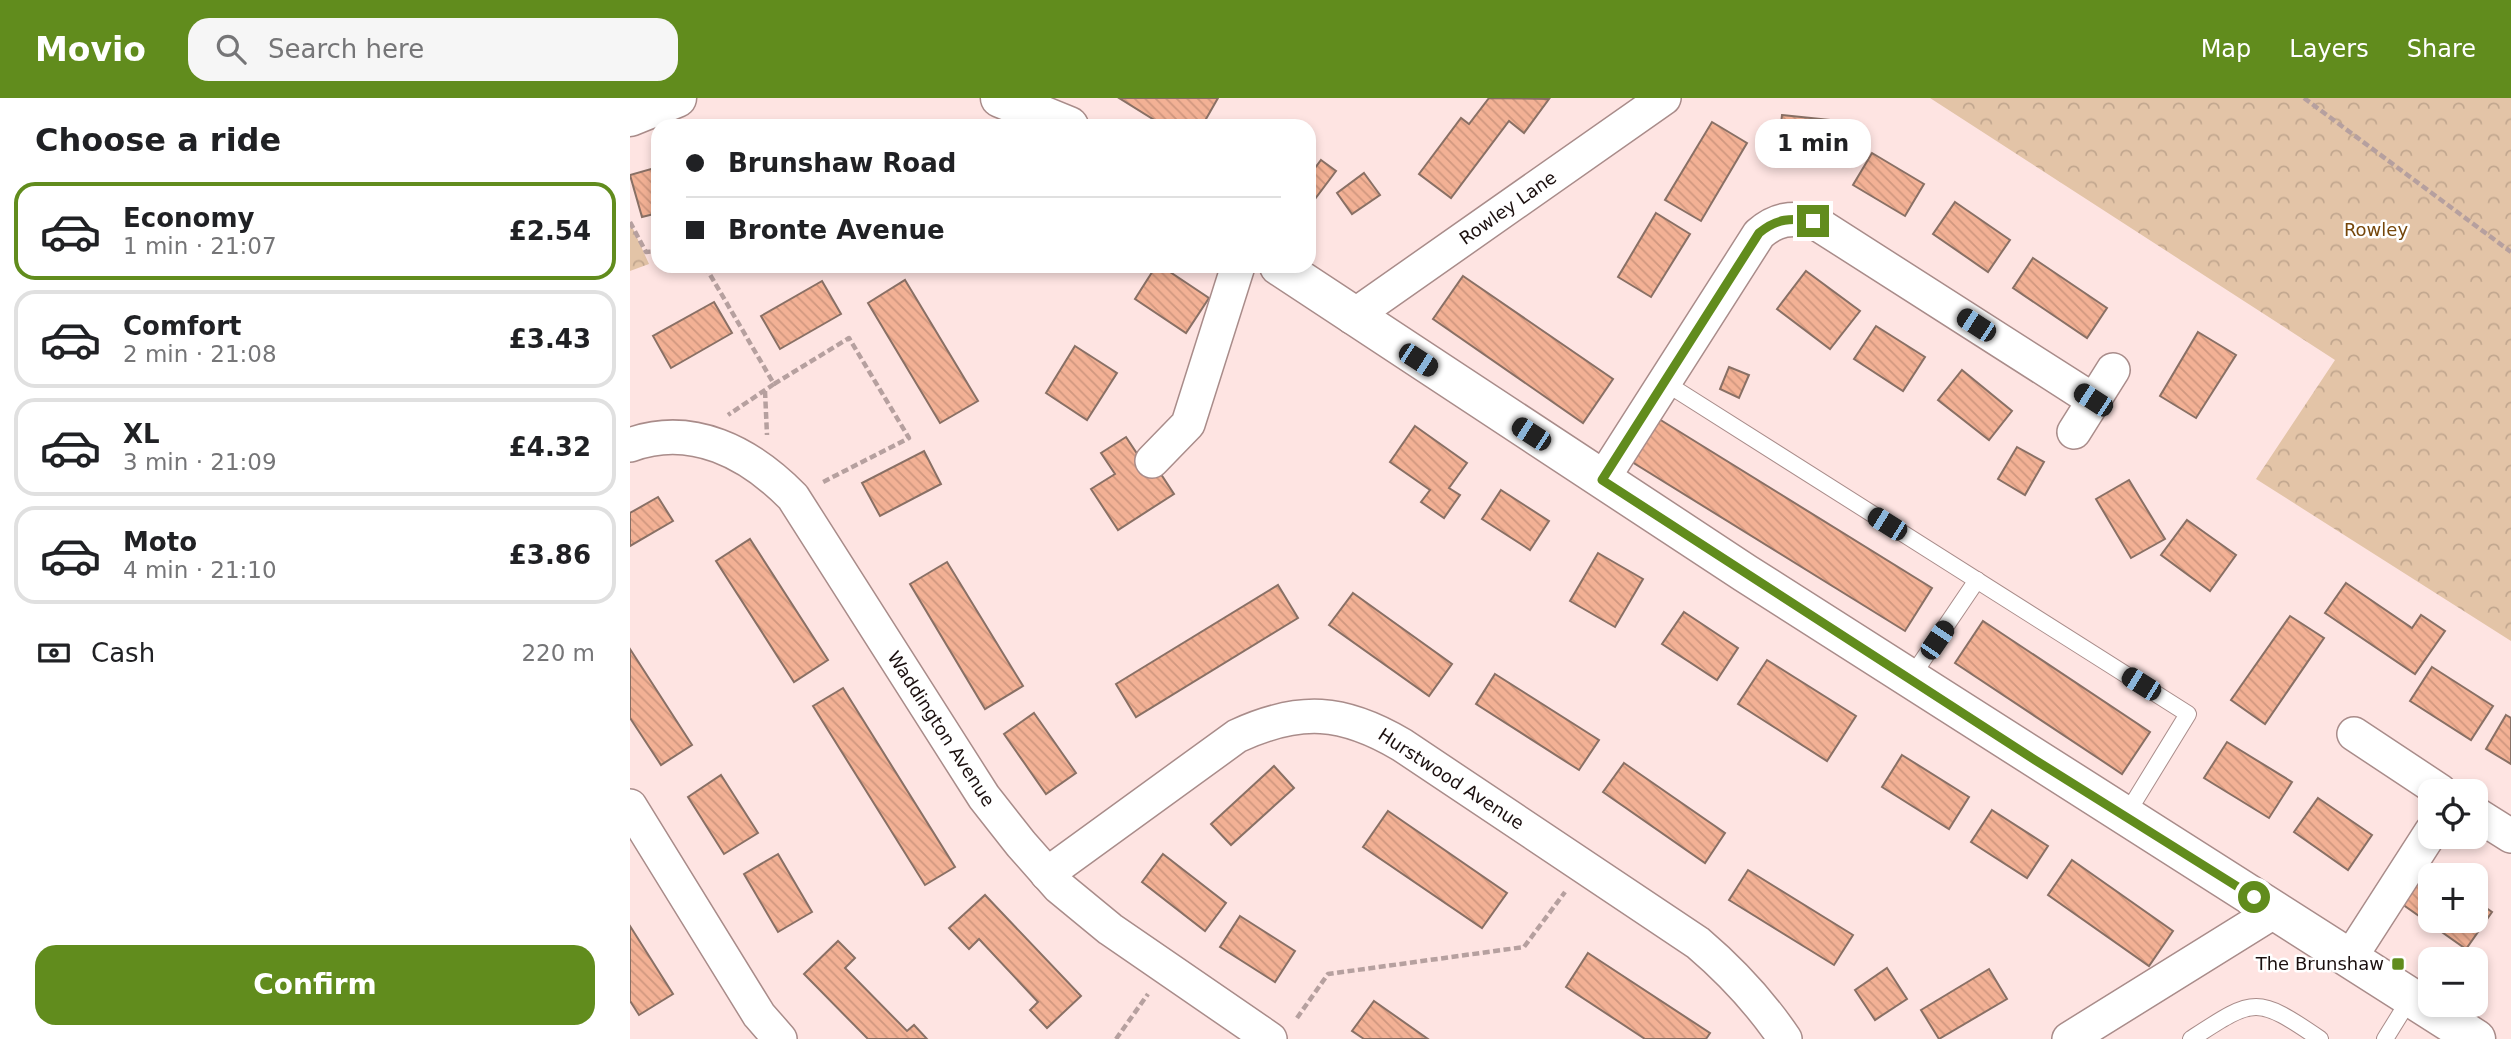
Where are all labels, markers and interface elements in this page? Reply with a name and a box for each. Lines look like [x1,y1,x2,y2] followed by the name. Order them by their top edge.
[188,18,678,81] search box
[35,30,146,69] text: Movio
[212,30,250,68] icon: search
[268,34,424,64] text: Search here
[2201,35,2251,63] text: Map
[2289,35,2369,63] text: Layers
[2407,35,2476,63] text: Share
[1755,120,1871,169] callout: 1 min
[35,121,281,159] text: Choose a ride
[1777,130,1849,156] text: 1 min
[728,148,956,178] text: Brunshaw Road
[1455,166,1560,249] street label: Rowley Lane
[39,200,102,263] icon: car
[123,203,254,233] text: Economy
[1797,205,1829,237] route end
[728,215,945,245] text: Bronte Avenue
[509,216,591,246] text: £2.54
[2344,219,2408,240] park label: Rowley
[123,233,277,259] text: 1 min · 21:07
[1953,305,2000,345] car
[39,308,102,371] icon: car
[123,311,241,341] text: Comfort
[509,324,591,354] text: £3.43
[1395,340,1442,380] car
[123,341,277,367] text: 2 min · 21:08
[2070,380,2117,420] car
[1508,414,1555,454] car
[39,416,102,479] icon: car
[123,419,160,449] text: XL
[509,432,591,462] text: £4.32
[123,449,277,475] text: 3 min · 21:09
[1864,504,1911,544] car
[39,524,102,587] icon: car
[123,527,197,557] text: Moto
[509,540,591,570] text: £3.86
[123,557,277,583] text: 4 min · 21:10
[1917,617,1958,663] car
[35,634,73,672] icon: cash
[91,638,155,668] text: Cash
[521,640,595,666] text: 220 m
[883,647,999,810] street label: Waddington Avenue
[2118,664,2165,704] car
[1374,724,1528,834] street label: Hurstwood Avenue
[2418,779,2488,1017] map controls
[2418,779,2488,849] button: locate
[2418,863,2488,933] button: +
[2238,881,2270,913] route start
[35,945,595,1025] button: Confirm
[2418,947,2488,1017] button: −
[2255,953,2384,974] place label: The Brunshaw
[2390,956,2406,972] marker: The Brunshaw

